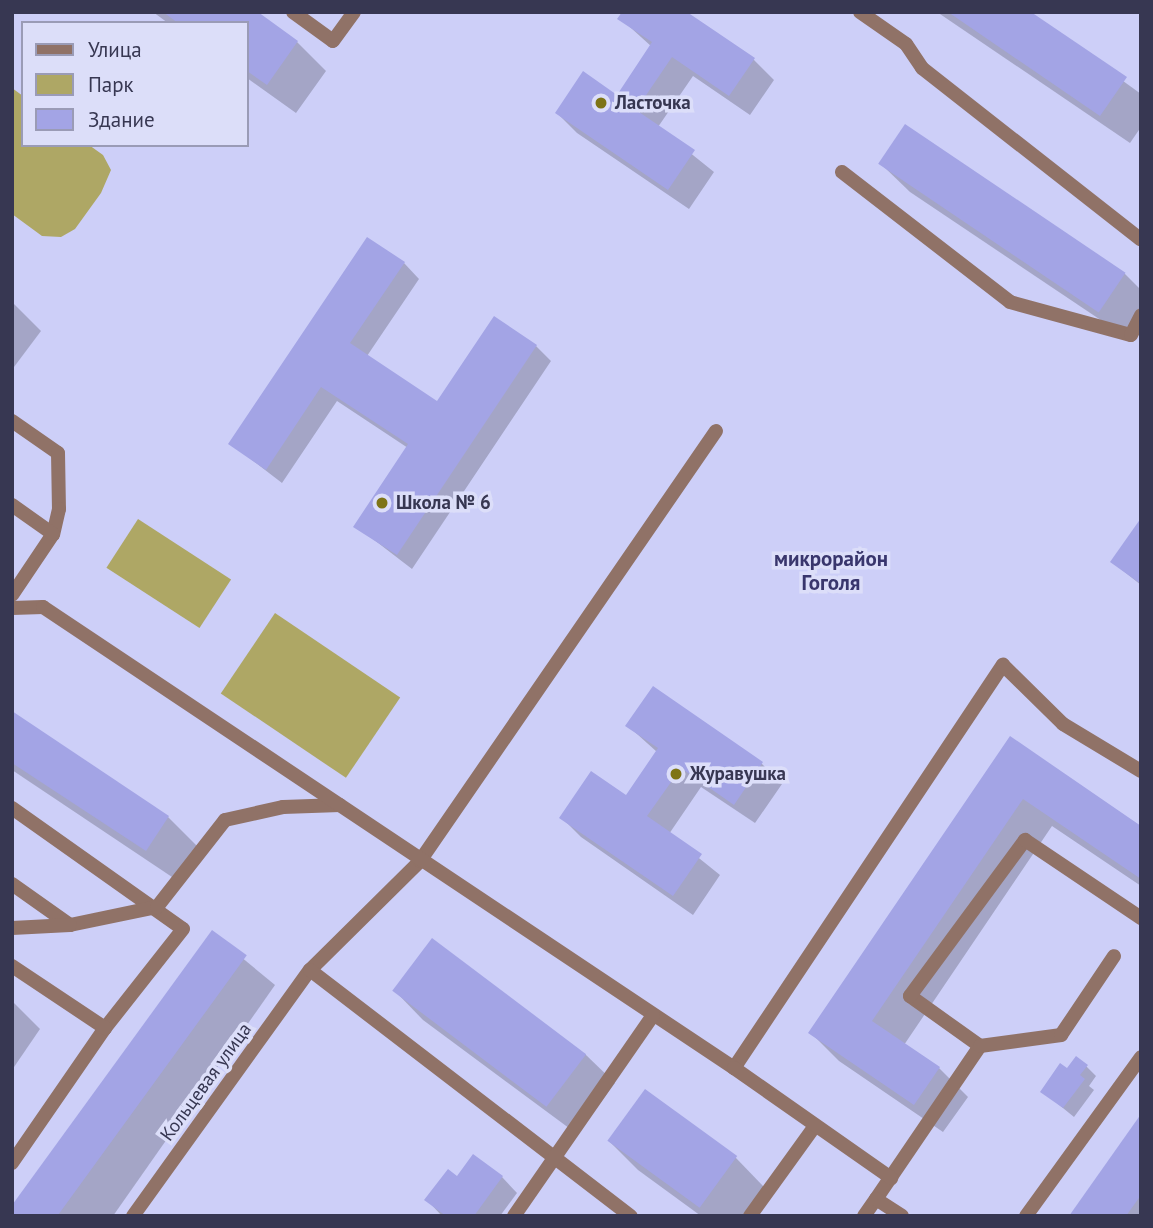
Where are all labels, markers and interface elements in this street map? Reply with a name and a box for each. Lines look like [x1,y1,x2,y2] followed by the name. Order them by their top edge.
[21,21,248,147] legend
[88,36,142,63] text: Улица
[88,71,134,98] text: Парк
[615,92,691,114] place label: Ласточка
[593,95,609,111] marker: Ласточка
[88,106,155,133] text: Здание
[396,492,491,514] place label: Школа № 6
[374,495,390,511] marker: Школа № 6
[774,546,888,596] district label: микрорайон Гоголя
[690,763,786,785] place label: Журавушка
[668,766,684,782] marker: Журавушка
[156,1019,256,1145] street label: Кольцевая улица

